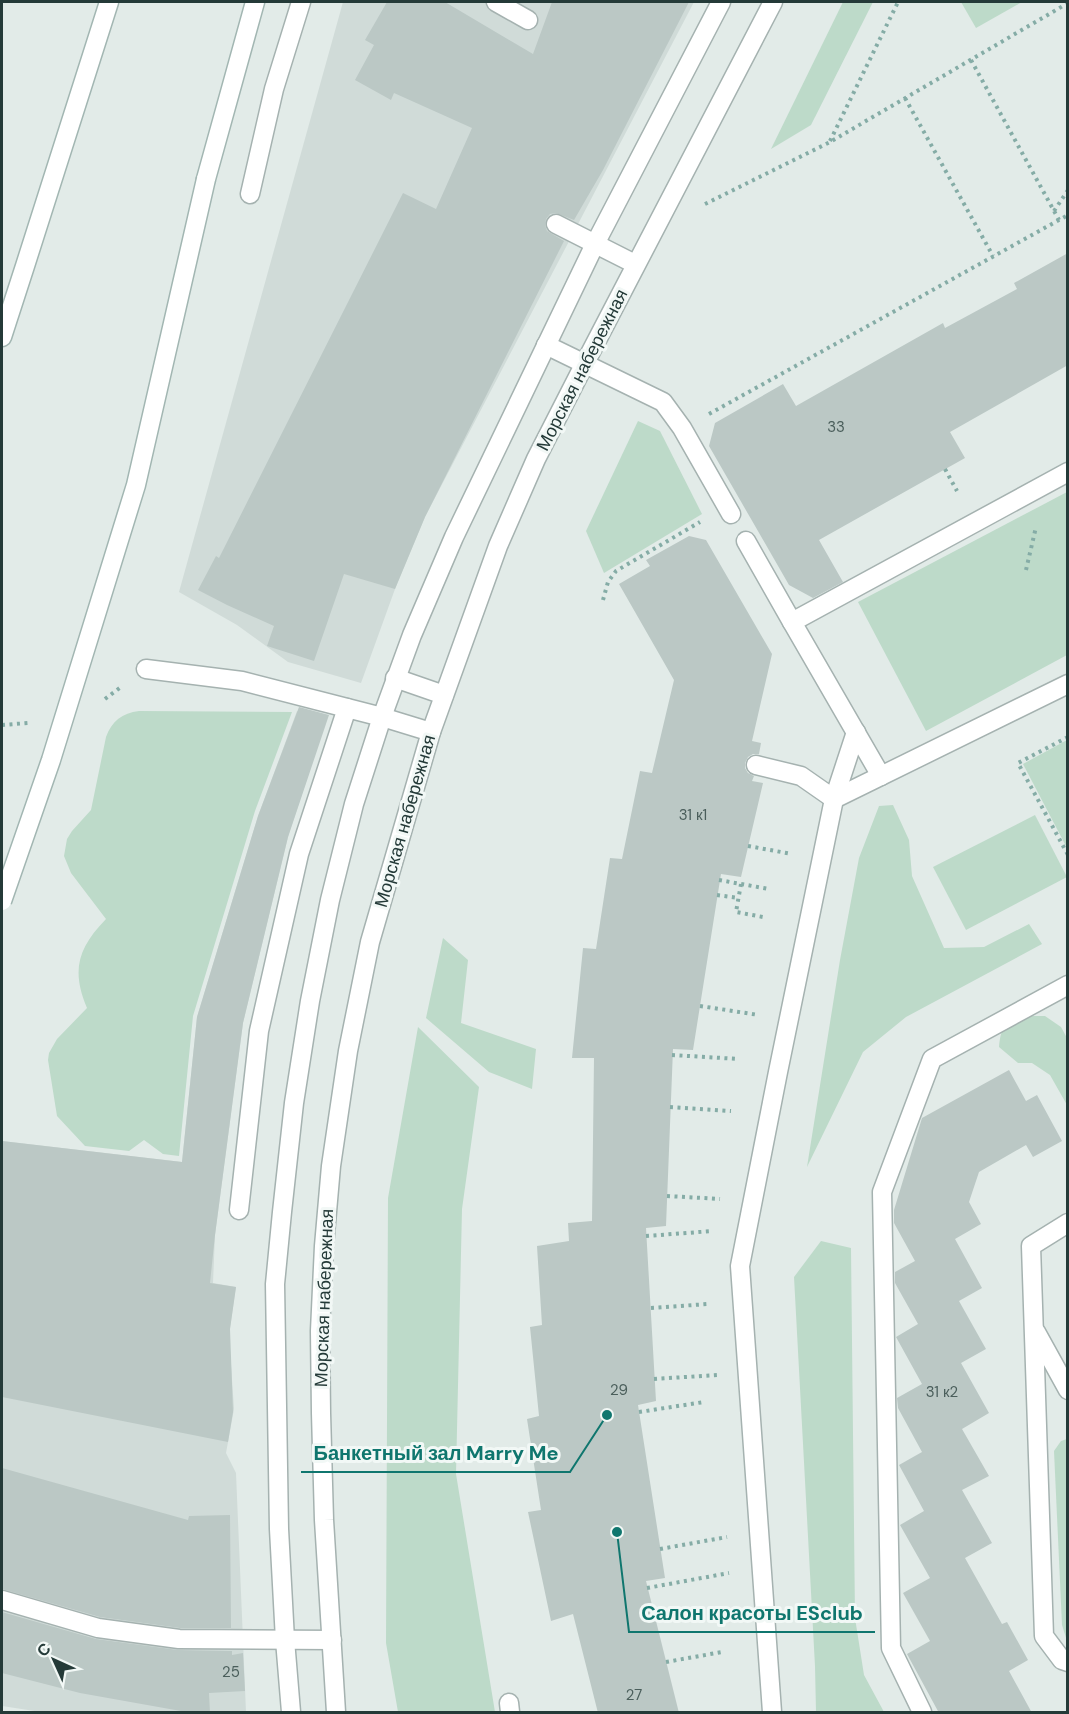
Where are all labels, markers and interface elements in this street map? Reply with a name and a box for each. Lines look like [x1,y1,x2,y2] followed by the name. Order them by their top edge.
[531,285,633,455] street label: Морская набережная
[827,417,845,437] house number: 33
[369,732,441,910] street label: Морская набережная
[679,805,707,825] house number: 31 к1
[309,1208,339,1388] street label: Морская набережная
[610,1380,628,1400] house number: 29
[926,1382,958,1402] house number: 31 к2
[301,1434,570,1472] callout: Банкетный зал Marry Me
[314,1440,558,1466] text: Банкетный зал Marry Me
[629,1594,875,1632] callout: Салон красоты ESclub
[641,1600,863,1626] text: Салон красоты ESclub
[24,1630,84,1690] north arrow
[32,1638,56,1661] text: С
[222,1662,240,1682] house number: 25
[626,1685,642,1705] house number: 27

